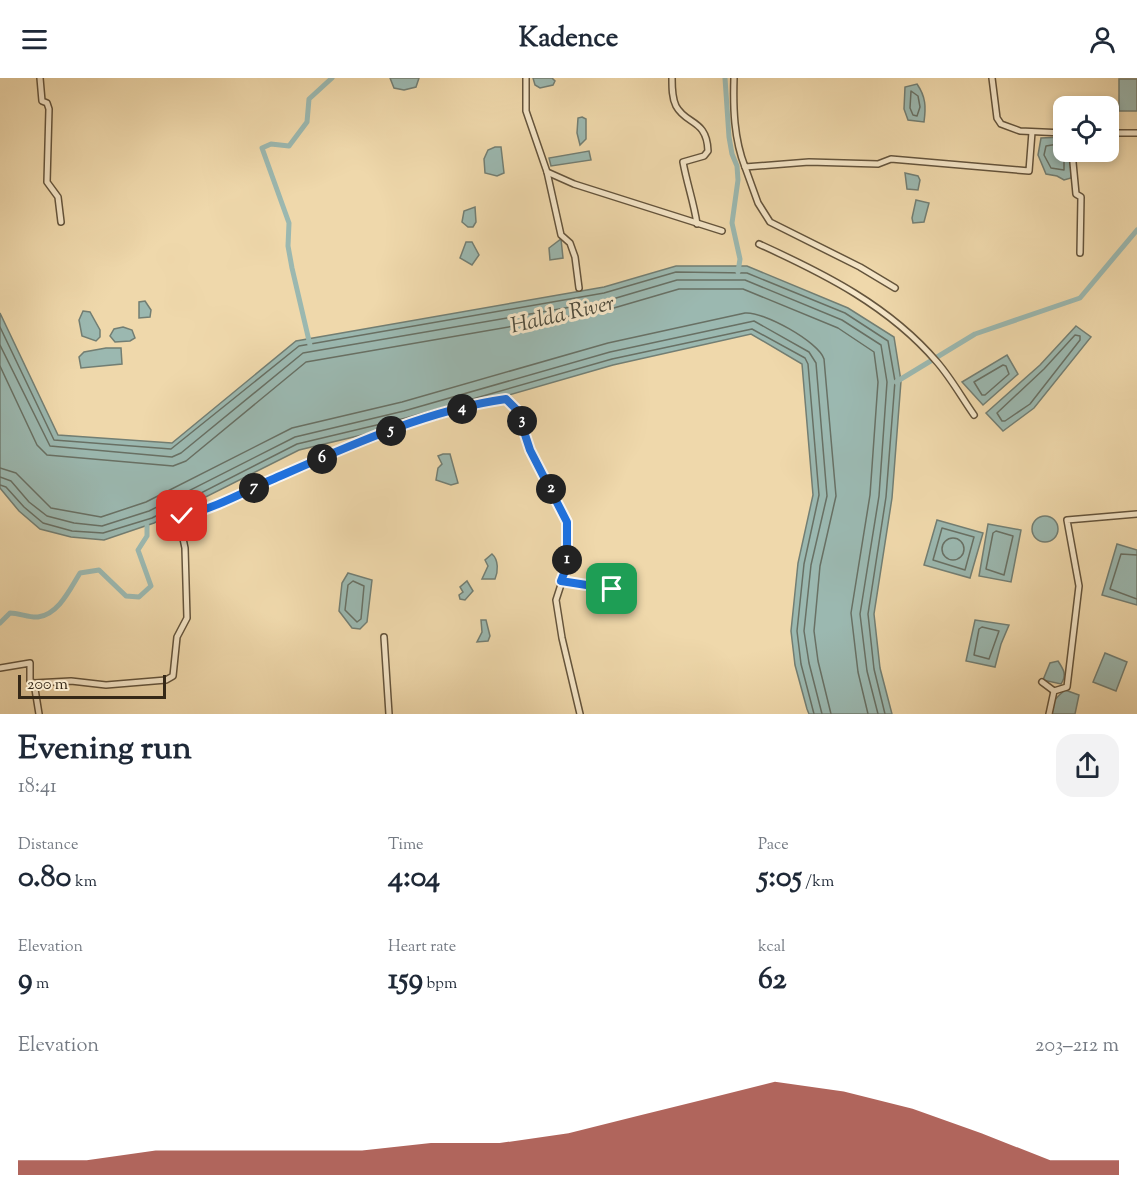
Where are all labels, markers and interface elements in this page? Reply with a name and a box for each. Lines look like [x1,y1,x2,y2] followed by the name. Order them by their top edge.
[519,20,618,59] text: Kadence
[18,23,51,56] icon: menu
[1086,23,1119,56] icon: person
[1053,96,1119,162] map controls
[1053,96,1119,162] button: locate
[507,288,618,343] water label: Halda River
[447,394,477,424] pin: 4
[458,397,466,420] text: 4
[507,406,537,436] pin: 3
[519,409,525,432] text: 3
[376,416,406,446] pin: 5
[388,419,394,442] text: 5
[307,444,337,474] pin: 6
[318,447,326,470] text: 6
[239,473,269,503] pin: 7
[536,474,566,504] pin: 2
[250,476,258,499] text: 7
[547,477,555,500] text: 2
[156,490,207,541] pin
[165,499,198,532] icon: check
[552,545,582,575] pin: 1
[564,548,570,571] text: 1
[586,563,637,614] pin
[595,572,628,605] icon: arrive
[18,672,166,700] scale bar
[27,674,68,697] text: 200 m
[18,726,192,774] text: Evening run
[1056,734,1119,797] button: share
[18,773,57,802] text: 18:41
[18,834,78,857] text: Distance
[388,834,424,857] text: Time
[758,834,789,857] text: Pace
[18,857,72,900] text: 0.80
[388,857,440,900] text: 4:04
[758,857,802,900] text: 5:05
[72,871,97,894] text: km
[802,871,834,894] text: /km
[18,936,83,959] text: Elevation
[388,936,456,959] text: Heart rate
[758,936,786,959] text: kcal
[18,959,33,1002] text: 9
[388,959,423,1002] text: 159
[758,959,787,1002] text: 62
[33,973,49,996] text: m
[423,973,457,996] text: bpm
[18,1032,99,1061] text: Elevation
[1035,1032,1119,1061] text: 203–212 m

